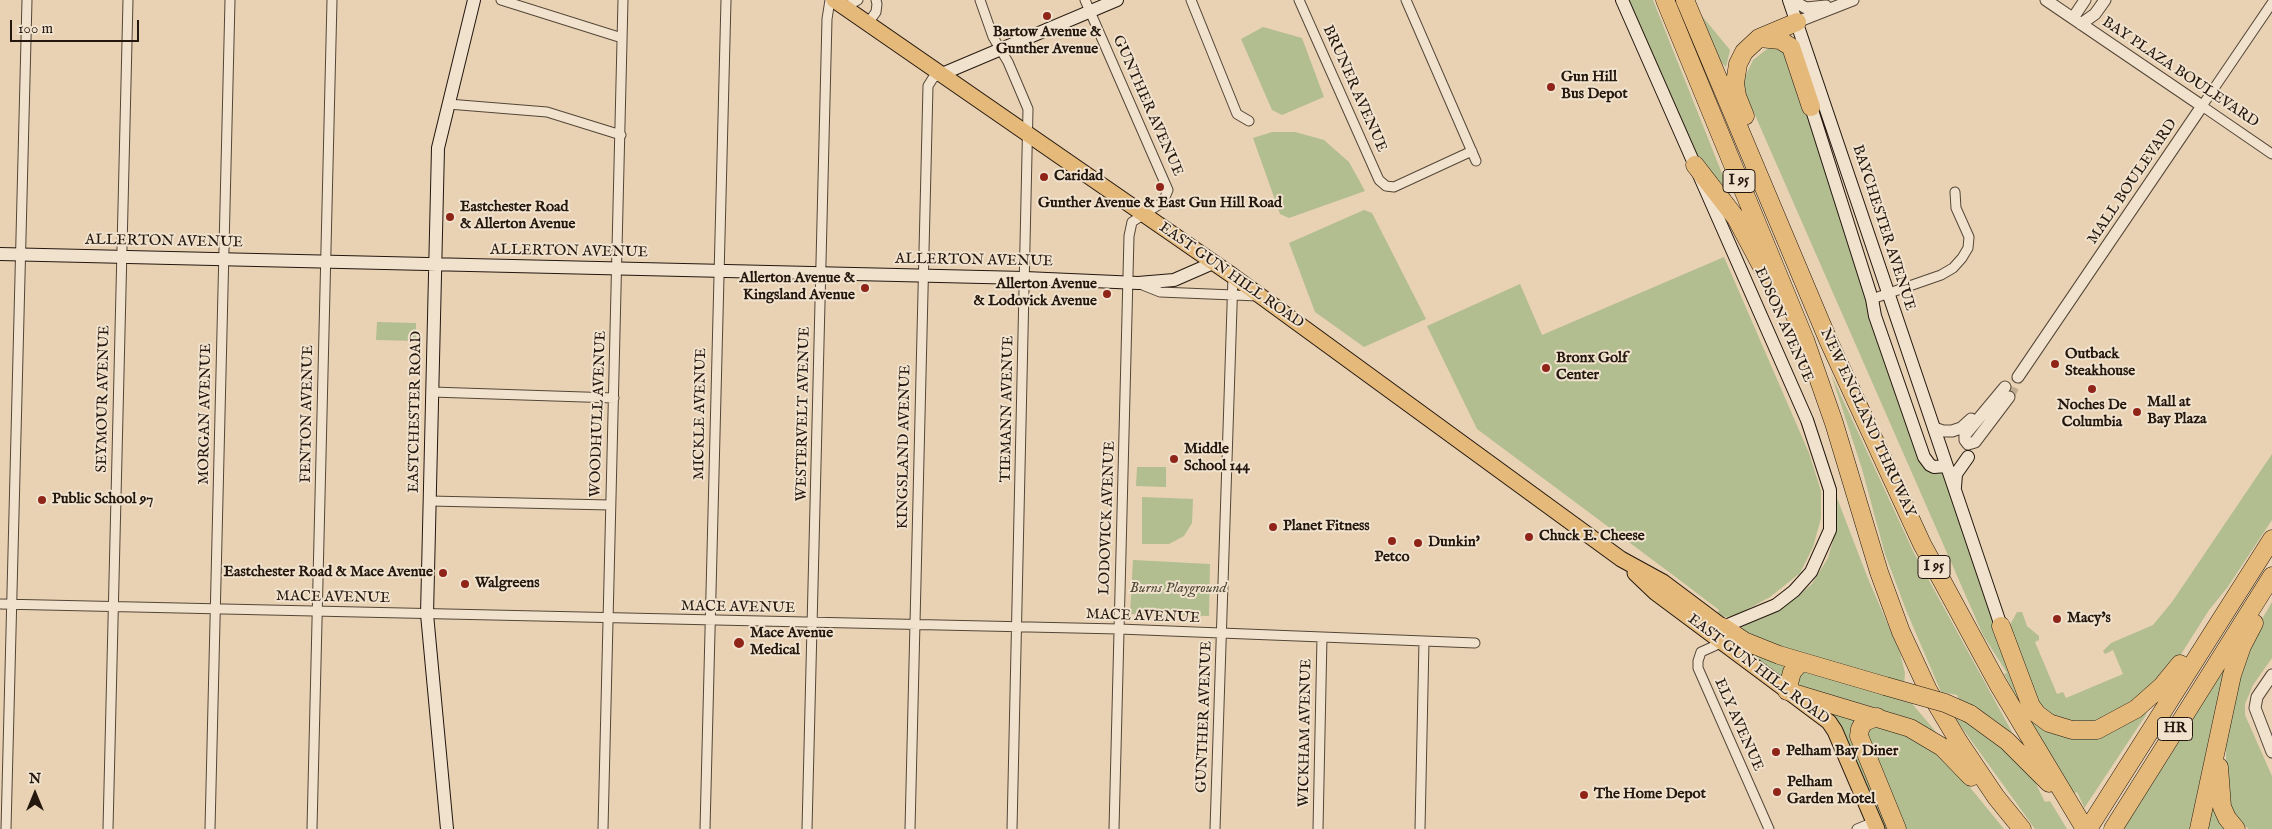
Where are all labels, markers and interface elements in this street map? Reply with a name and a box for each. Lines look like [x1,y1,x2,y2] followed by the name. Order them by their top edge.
[12,10,141,42] scale bar
[1041,10,1053,22] marker: Bartow Avenue & Gunther Avenue
[2098,14,2262,132] street label: BAY PLAZA BOULEVARD
[18,19,53,38] text: 100 m
[1318,23,1390,155] street label: BRUNER AVENUE
[993,24,1101,59] place label: Bartow Avenue & Gunther Avenue
[1108,33,1186,179] street label: GUNTHER AVENUE
[1561,69,1628,104] place label: Gun Hill Bus Depot
[1545,81,1557,93] marker: Gun Hill Bus Depot
[2084,116,2182,248] street label: MALL BOULEVARD
[1848,143,1918,313] street label: BAYCHESTER AVENUE
[1054,168,1103,186] place label: Caridad
[1723,170,1755,192] road number: I 95
[1038,171,1050,183] marker: Caridad
[1154,181,1166,193] marker: Gunther Avenue & East Gun Hill Road
[1038,195,1282,213] place label: Gunther Avenue & East Gun Hill Road
[460,199,575,234] place label: Eastchester Road & Allerton Avenue
[444,211,456,223] marker: Eastchester Road & Allerton Avenue
[1155,219,1307,333] street label: EAST GUN HILL ROAD
[85,232,243,252] street label: ALLERTON AVENUE
[490,242,648,262] street label: ALLERTON AVENUE
[895,251,1053,271] street label: ALLERTON AVENUE
[1749,265,1817,385] street label: EDSON AVENUE
[740,270,855,305] place label: Allerton Avenue & Kingsland Avenue
[973,276,1097,311] place label: Allerton Avenue & Lodovick Avenue
[859,282,871,294] marker: Allerton Avenue & Kingsland Avenue
[1101,288,1113,300] marker: Allerton Avenue & Lodovick Avenue
[94,325,114,473] street label: SEYMOUR AVENUE
[793,326,815,502] street label: WESTERVELT AVENUE
[1815,326,1919,520] street label: NEW ENGLAND THRUWAY
[587,330,611,498] street label: WOODHULL AVENUE
[406,331,426,493] street label: EASTCHESTER ROAD
[998,335,1018,483] street label: TIEMANN AVENUE
[196,343,216,485] street label: MORGAN AVENUE
[298,345,318,483] street label: FENTON AVENUE
[2065,346,2135,381] place label: Outback Steakhouse
[691,348,711,480] street label: MICKLE AVENUE
[1556,350,1628,385] place label: Bronx Golf Center
[2049,358,2061,370] marker: Outback Steakhouse
[1540,362,1552,374] marker: Bronx Golf Center
[895,365,915,529] street label: KINGSLAND AVENUE
[2086,383,2098,395] marker: Noches De Columbia
[2147,394,2207,429] place label: Mall at Bay Plaza
[2057,397,2127,432] place label: Noches De Columbia
[2131,406,2143,418] marker: Mall at Bay Plaza
[1096,441,1120,595] street label: LODOVICK AVENUE
[1184,441,1250,476] place label: Middle School 144
[1168,453,1180,465] marker: Middle School 144
[52,491,153,509] place label: Public School 97
[36,494,48,506] marker: Public School 97
[1283,518,1370,536] place label: Planet Fitness
[1267,521,1279,533] marker: Planet Fitness
[1539,528,1645,546] place label: Chuck E. Cheese
[1523,531,1535,543] marker: Chuck E. Cheese
[1428,534,1480,552] place label: Dunkin'
[1386,535,1398,547] marker: Petco
[1412,537,1424,549] marker: Dunkin'
[1374,549,1410,567] place label: Petco
[1918,556,1950,578] road number: I 95
[224,564,433,582] place label: Eastchester Road & Mace Avenue
[437,567,449,579] marker: Eastchester Road & Mace Avenue
[475,575,540,593] place label: Walgreens
[459,578,471,590] marker: Walgreens
[1129,580,1227,598] park label: Burns Playground
[276,588,390,608] street label: MACE AVENUE
[681,598,795,618] street label: MACE AVENUE
[1086,606,1200,628] street label: MACE AVENUE
[2067,610,2111,628] place label: Macy's
[1684,611,1832,729] street label: EAST GUN HILL ROAD
[2051,613,2063,625] marker: Macy's
[750,625,833,660] place label: Mace Avenue Medical
[732,636,746,650] marker: Mace Avenue Medical
[1193,641,1217,793] street label: GUNTHER AVENUE
[1296,659,1316,807] street label: WICKHAM AVENUE
[1709,676,1767,774] street label: ELY AVENUE
[2158,718,2192,741] road number: HR
[1786,743,1898,761] place label: Pelham Bay Diner
[1770,746,1782,758] marker: Pelham Bay Diner
[10,769,60,819] north arrow
[29,770,41,788] text: N
[1787,774,1875,809] place label: Pelham Garden Motel
[1594,786,1706,804] place label: The Home Depot
[1771,786,1783,798] marker: Pelham Garden Motel
[1578,789,1590,801] marker: The Home Depot

